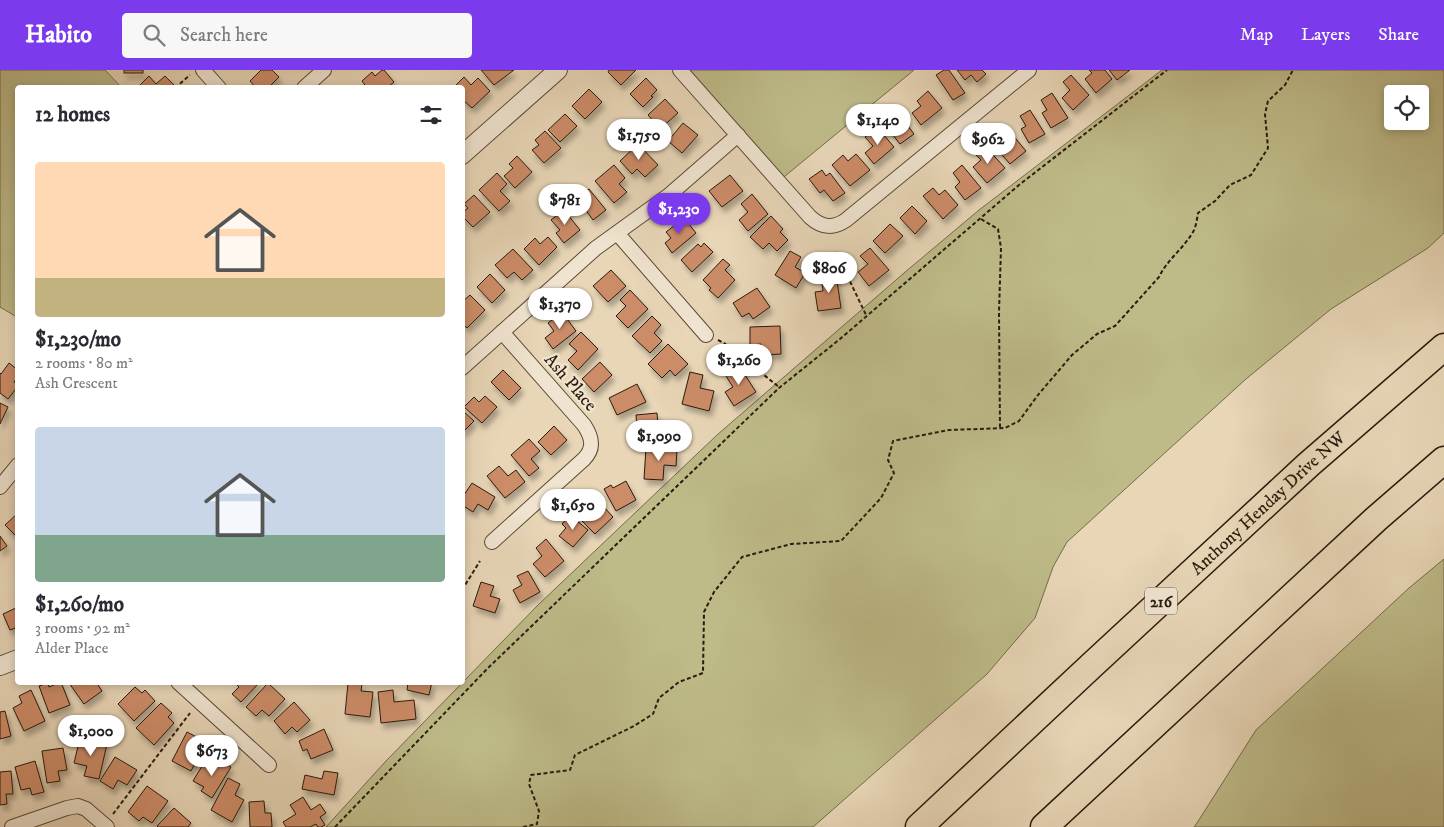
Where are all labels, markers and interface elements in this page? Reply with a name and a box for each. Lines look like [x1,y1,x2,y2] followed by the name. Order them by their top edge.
[122,13,472,58] search box
[25,20,92,50] text: Habito
[140,21,168,49] icon: search
[180,24,268,47] text: Search here
[1240,24,1273,46] text: Map
[1301,24,1350,46] text: Layers
[1378,24,1419,46] text: Share
[1384,85,1429,130] map controls
[1384,85,1429,130] button: locate
[417,101,445,129] icon: filters
[35,102,110,128] text: 12 homes
[837,104,919,146] pin: $1,140
[857,110,899,130] text: $1,140
[598,118,680,161] pin: $1,750
[958,122,1018,165] pin: $962
[618,125,660,145] text: $1,750
[972,129,1004,149] text: $962
[535,184,595,226] pin: $781
[549,190,581,210] text: $781
[638,192,720,235] pin: $1,230
[195,195,285,285] icon: home
[658,199,700,219] text: $1,230
[799,252,859,294] pin: $806
[812,258,846,278] text: $806
[519,288,601,330] pin: $1,370
[539,294,581,314] text: $1,370
[35,327,121,353] text: $1,230/mo
[698,344,780,386] pin: $1,260
[539,349,601,416] street label: Ash Place
[717,350,761,370] text: $1,260
[35,353,133,373] text: 2 rooms · 80 m²
[35,373,118,393] text: Ash Crescent
[618,420,700,462] pin: $1,090
[637,426,681,446] text: $1,090
[1186,427,1351,580] street label: Anthony Henday Drive NW
[195,460,285,550] icon: home
[532,488,614,531] pin: $1,650
[551,495,595,515] text: $1,650
[1145,588,1177,614] road number: 216
[35,592,124,618] text: $1,260/mo
[35,618,130,638] text: 3 rooms · 92 m²
[35,638,108,658] text: Alder Place
[50,714,132,757] pin: $1,000
[69,721,113,741] text: $1,000
[182,734,242,777] pin: $673
[196,741,228,761] text: $673

